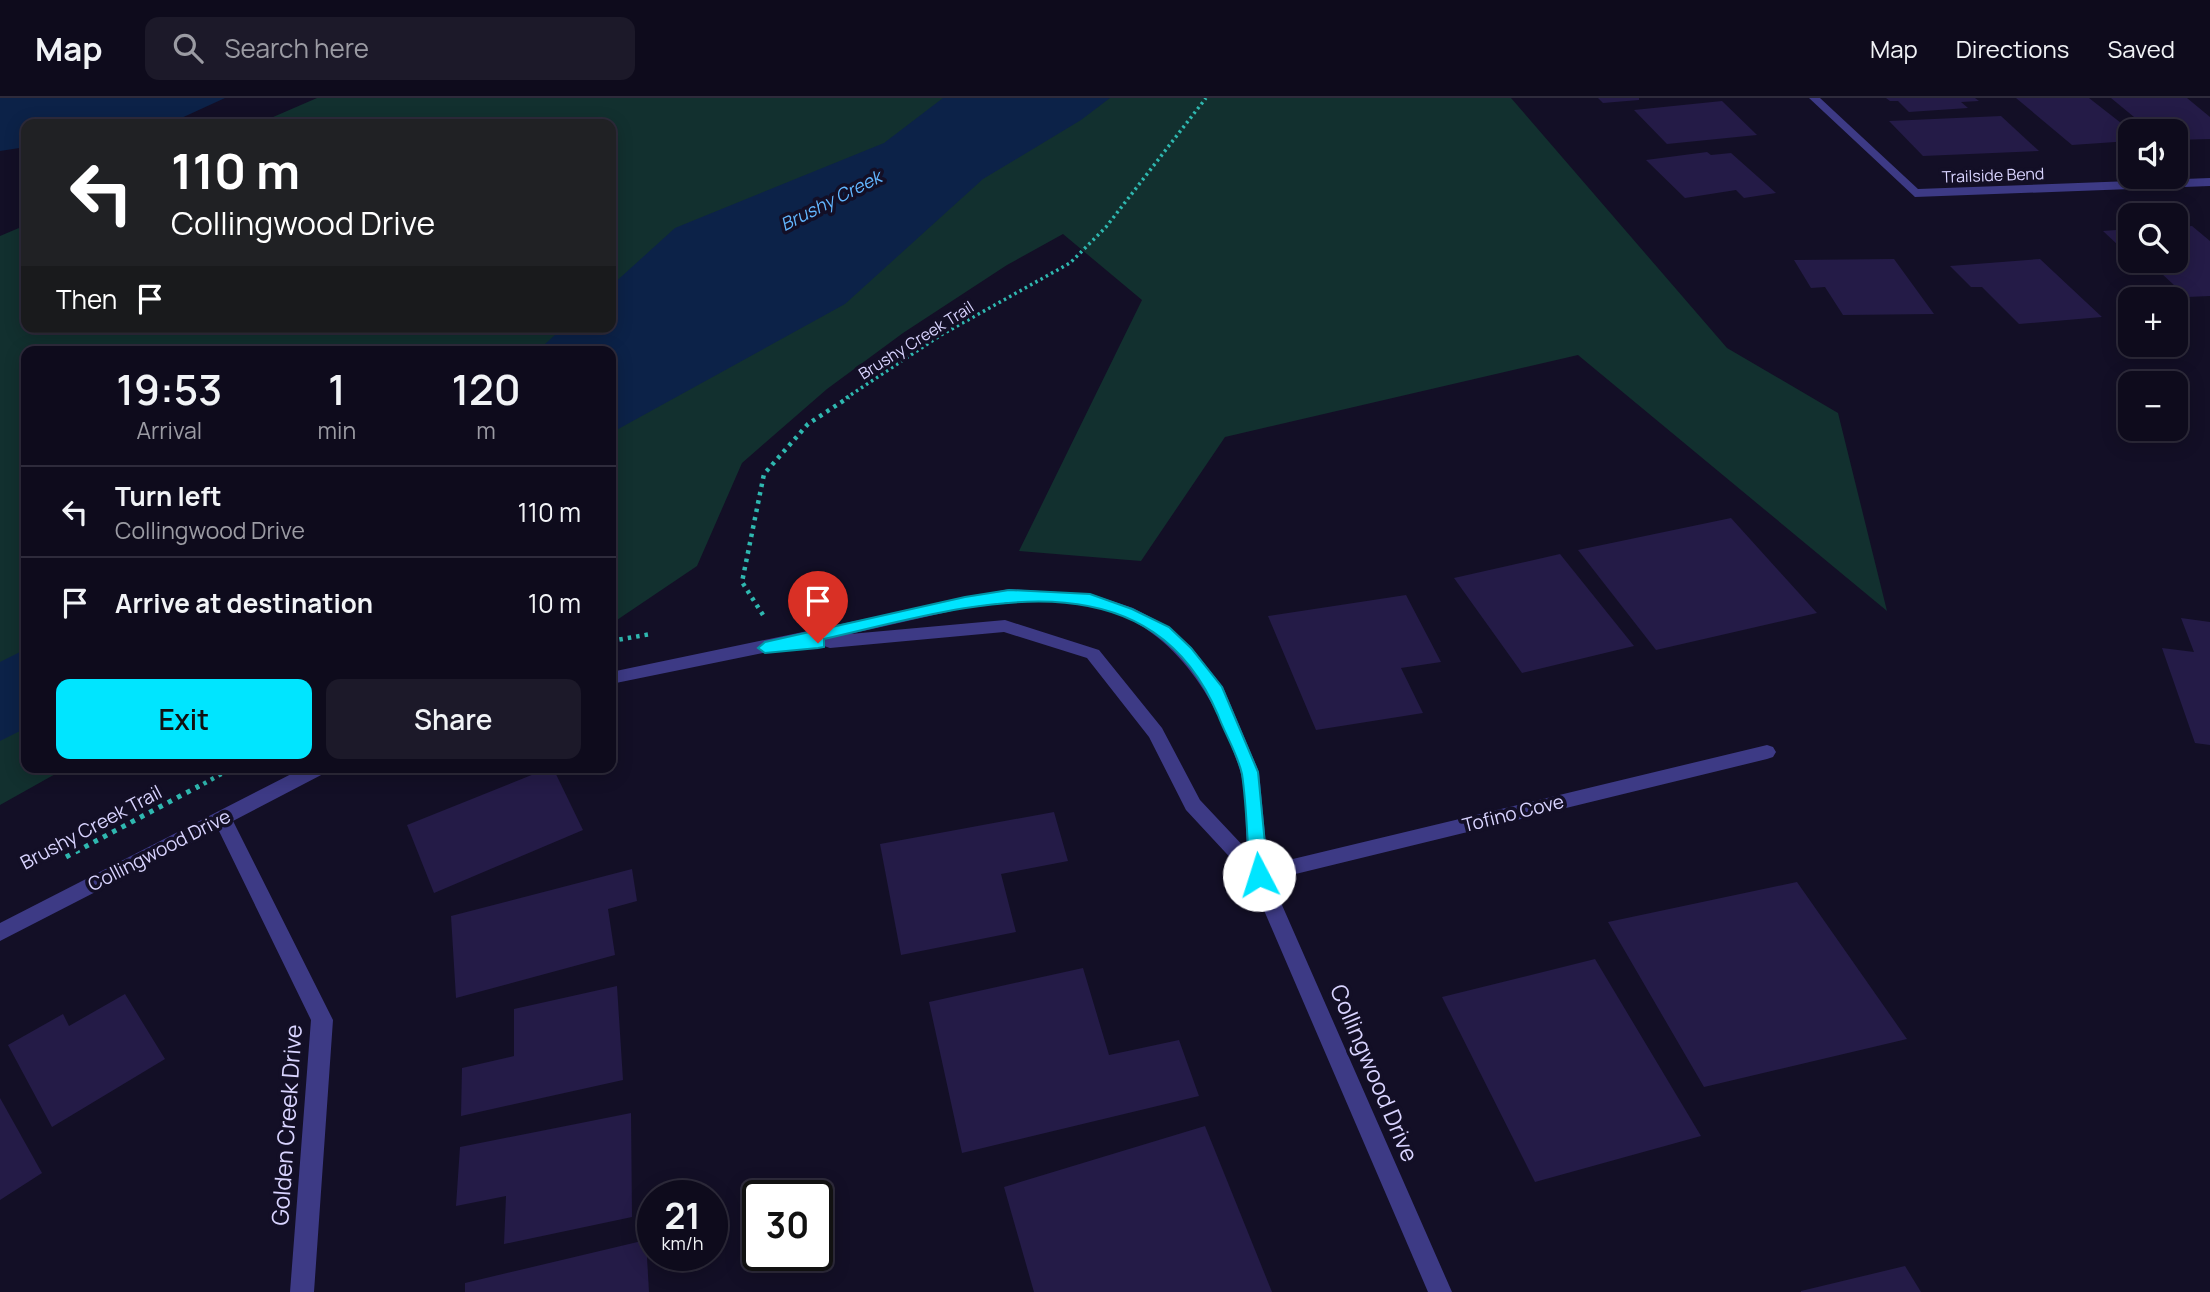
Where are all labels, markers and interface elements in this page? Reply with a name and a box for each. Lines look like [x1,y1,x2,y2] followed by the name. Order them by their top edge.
[145,17,635,80] search box
[35,26,103,71] text: Map
[169,29,207,67] icon: search
[225,30,369,66] text: Search here
[1870,32,1918,65] text: Map
[1956,32,2069,65] text: Directions
[2107,32,2175,65] text: Saved
[2118,119,2188,441] map controls
[2118,119,2188,189] button: sound
[171,137,300,204] text: 110 m
[56,147,147,238] icon: left
[1941,162,2045,188] street label: Trailside Bend
[776,163,888,236] water label: Brushy Creek
[171,201,435,245] text: Collingwood Drive
[2118,203,2188,273] button: search
[131,280,169,318] icon: arrive
[56,281,117,317] text: Then
[2118,287,2188,357] button: +
[854,296,978,384] street label: Brushy Creek Trail
[116,360,222,418] text: 19:53
[328,360,346,418] text: 1
[451,360,521,418] text: 120
[2118,371,2188,441] button: −
[136,414,202,446] text: Arrival
[318,414,356,446] text: min
[476,414,496,446] text: m
[115,478,222,514] text: Turn left
[56,493,94,531] icon: left
[518,494,581,530] text: 110 m
[115,514,305,546] text: Collingwood Drive
[788,571,848,643] pin
[799,582,837,620] icon: arrive
[56,584,94,622] icon: arrive
[115,585,373,621] text: Arrive at destination
[528,585,581,621] text: 10 m
[56,679,312,759] button: Exit
[326,679,581,759] button: Share
[16,779,166,875] street label: Brushy Creek Trail
[1460,788,1566,838] street label: Tofino Cove
[83,803,235,897] street label: Collingwood Drive
[1222,838,1296,912] position arrow
[1323,979,1427,1166] street label: Collingwood Drive
[263,1023,309,1226] street label: Golden Creek Drive
[742,1180,833,1271] speed limit sign: 30
[664,1192,701,1240] text: 21
[662,1231,703,1255] text: km/h

